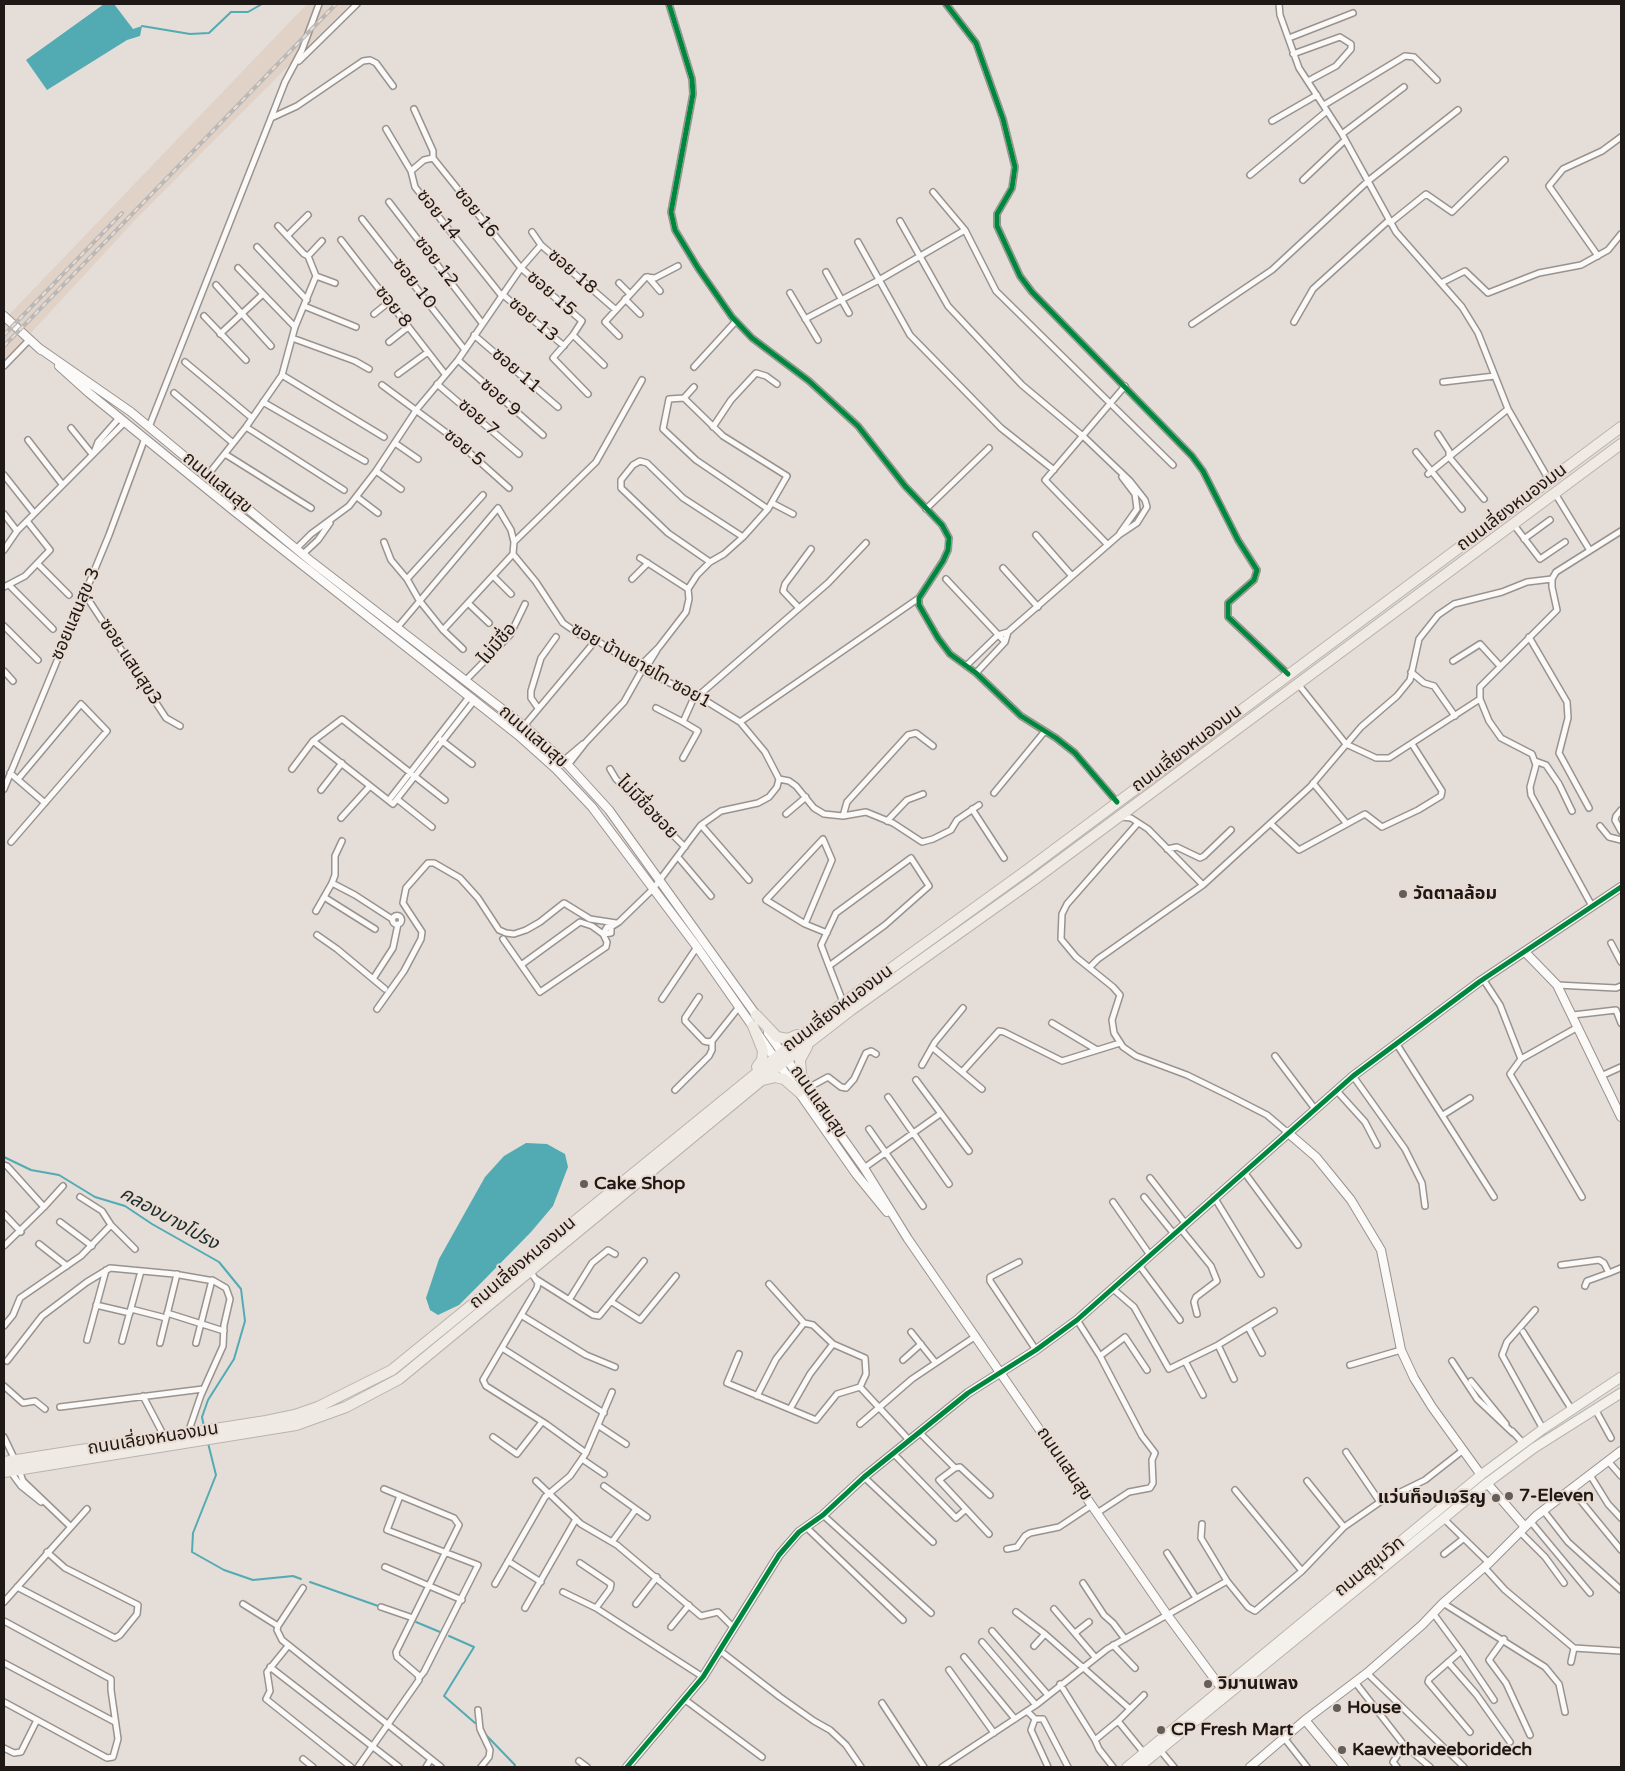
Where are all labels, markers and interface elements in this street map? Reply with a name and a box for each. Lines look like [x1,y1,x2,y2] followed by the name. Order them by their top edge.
[449,184,503,242] street label: ซอย 16
[412,185,464,245] street label: ซอย 14
[410,232,462,292] street label: ซอย 12
[543,245,601,299] street label: ซอย 18
[388,254,440,314] street label: ซอย 10
[522,267,580,321] street label: ซอย 15
[370,282,416,332] street label: ซอย 8
[504,293,562,347] street label: ซอย 13
[487,344,545,398] street label: ซอย 11
[475,374,525,422] street label: ซอย 9
[453,394,503,442] street label: ซอย 7
[439,425,489,471] street label: ซอย 5
[178,448,256,518] street label: ถนนแสนสุข
[1453,460,1571,556] street label: ถนนเลี่ยงหนองมน
[47,564,105,664] street label: ซอยแสนสุข 3
[94,615,166,709] street label: ซอย แสนสุข3
[567,618,715,714] street label: ซอย บ้านยายโท ซอย1
[474,619,522,669] street label: ไม่มีชื่อ
[494,701,572,773] street label: ถนนแสนสุข
[1128,701,1246,797] street label: ถนนเลี่ยงหนองมน
[612,772,682,844] street label: ไม่มีชื่อซอย
[1413,883,1497,905] place label: วัดตาลล้อม
[1397,888,1409,900] marker: วัดตาลล้อม
[779,961,897,1057] street label: ถนนเลี่ยงหนองมน
[785,1061,851,1143] street label: ถนนแสนสุข
[594,1173,685,1195] place label: Cake Shop
[578,1178,590,1190] marker: Cake Shop
[116,1182,222,1256] water label: คลองบางโปรง
[465,1212,581,1314] street label: ถนนเลี่ยงหนองมน
[86,1418,220,1460] street label: ถนนเลี่ยงหนองมน
[1031,1423,1097,1505] street label: ถนนแสนสุข
[1519,1485,1594,1507] place label: 7-Eleven
[1378,1487,1486,1509] place label: แว่นท็อปเจริญ
[1503,1490,1515,1502] marker: 7-Eleven
[1490,1492,1502,1504] marker: แว่นท็อปเจริญ
[1331,1532,1409,1602] street label: ถนนสุขุมวิท
[1218,1673,1298,1695] place label: วิมานเพลง
[1202,1678,1214,1690] marker: วิมานเพลง
[1347,1697,1401,1719] place label: House
[1331,1702,1343,1714] marker: House
[1171,1719,1293,1741] place label: CP Fresh Mart
[1155,1724,1167,1736] marker: CP Fresh Mart
[1352,1739,1532,1761] place label: Kaewthaveeboridech
[1336,1744,1348,1756] marker: Kaewthaveeboridech

